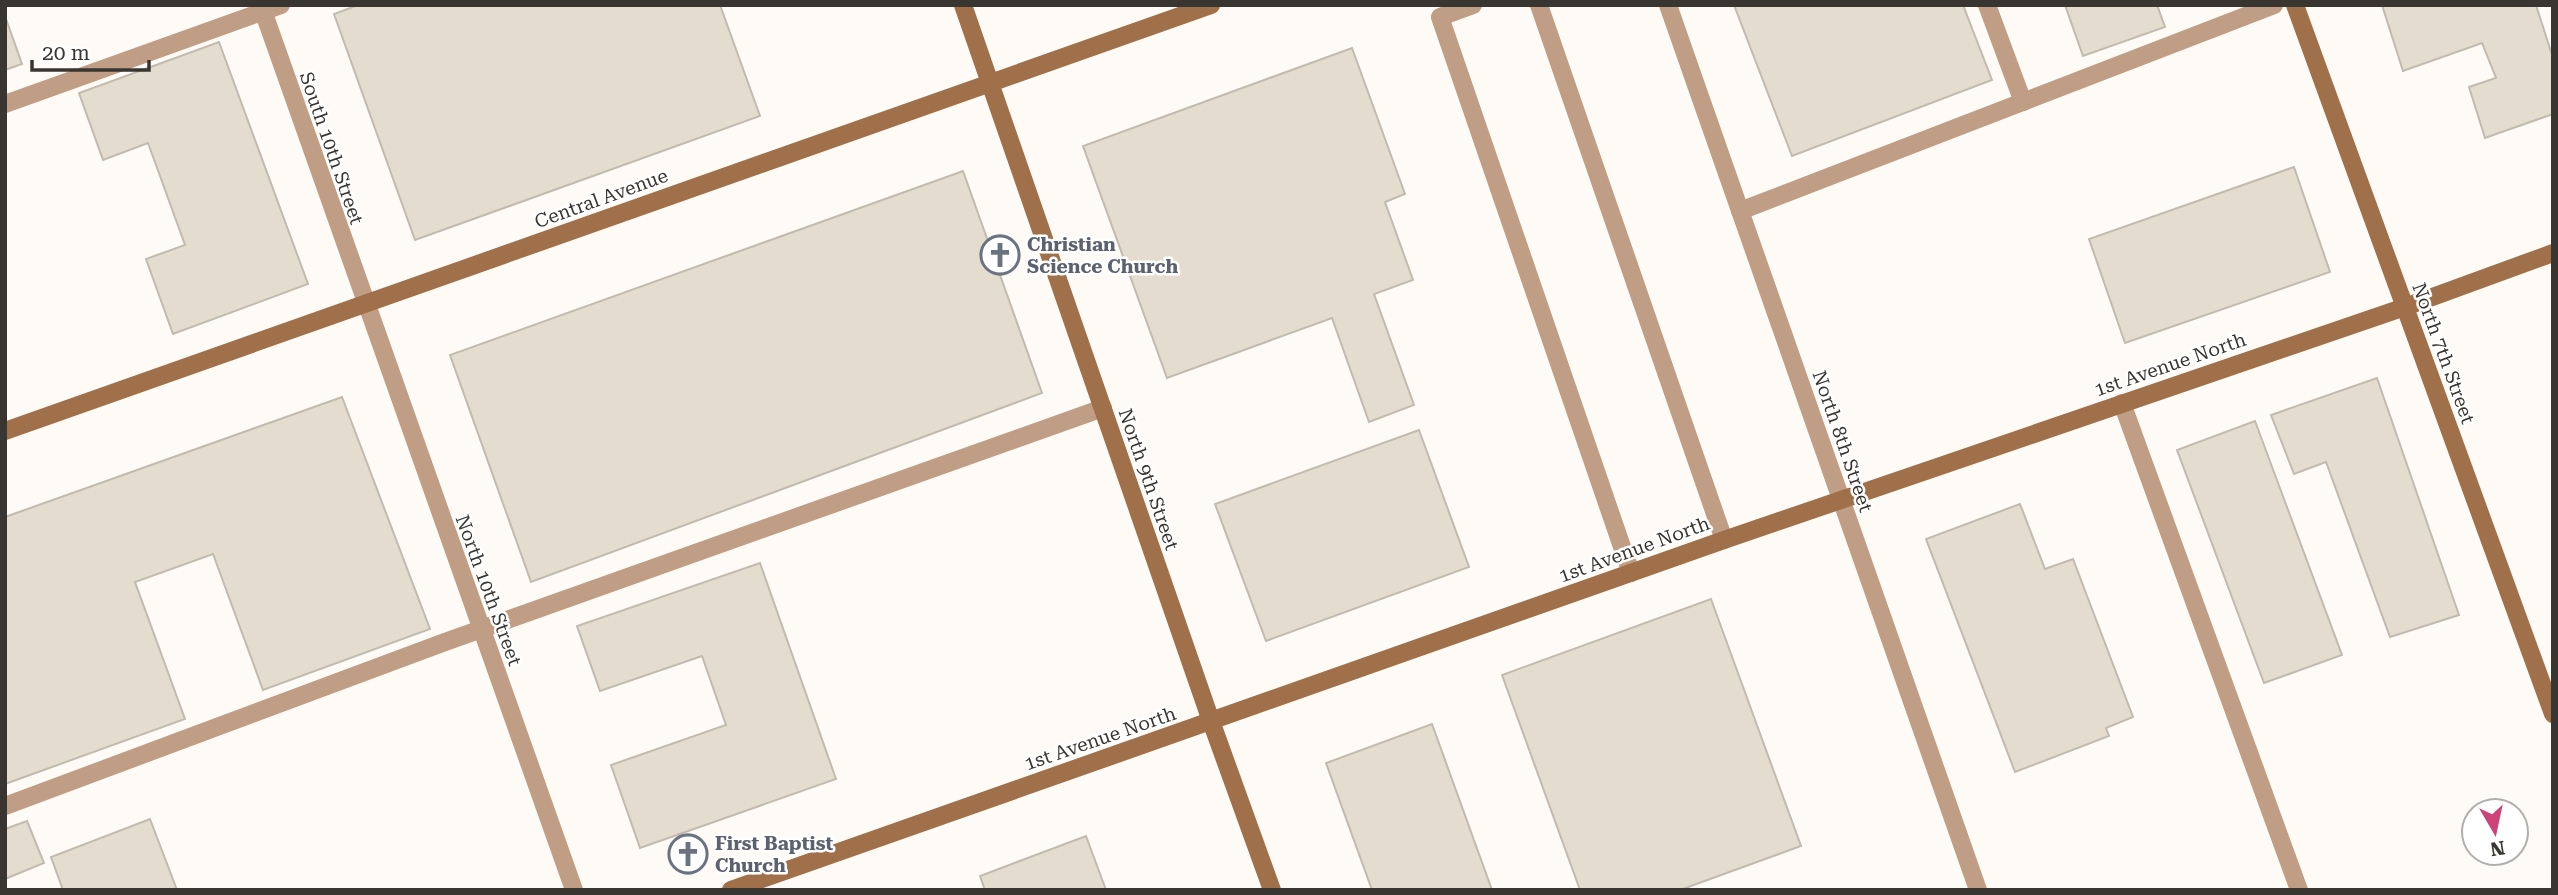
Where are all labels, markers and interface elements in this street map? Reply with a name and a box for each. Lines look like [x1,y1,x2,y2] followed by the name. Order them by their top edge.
[32,28,149,72] scale bar
[42,41,90,65] text: 20 m
[295,69,368,227] street label: South 10th Street
[531,164,671,233] street label: Central Avenue
[1027,233,1178,278] place label: Christian Science Church
[979,234,1021,276] church icon: Christian Science Church
[2407,280,2480,427] street label: North 7th Street
[2091,328,2249,401] street label: 1st Avenue North
[1808,367,1878,515] street label: North 8th Street
[1114,405,1184,553] street label: North 9th Street
[451,512,527,669] street label: North 10th Street
[1556,512,1713,587] street label: 1st Avenue North
[1021,702,1179,775] street label: 1st Avenue North
[2460,797,2530,867] north arrow
[715,832,833,877] place label: First Baptist Church
[667,833,709,875] church icon: First Baptist Church
[2488,836,2507,861] text: N

